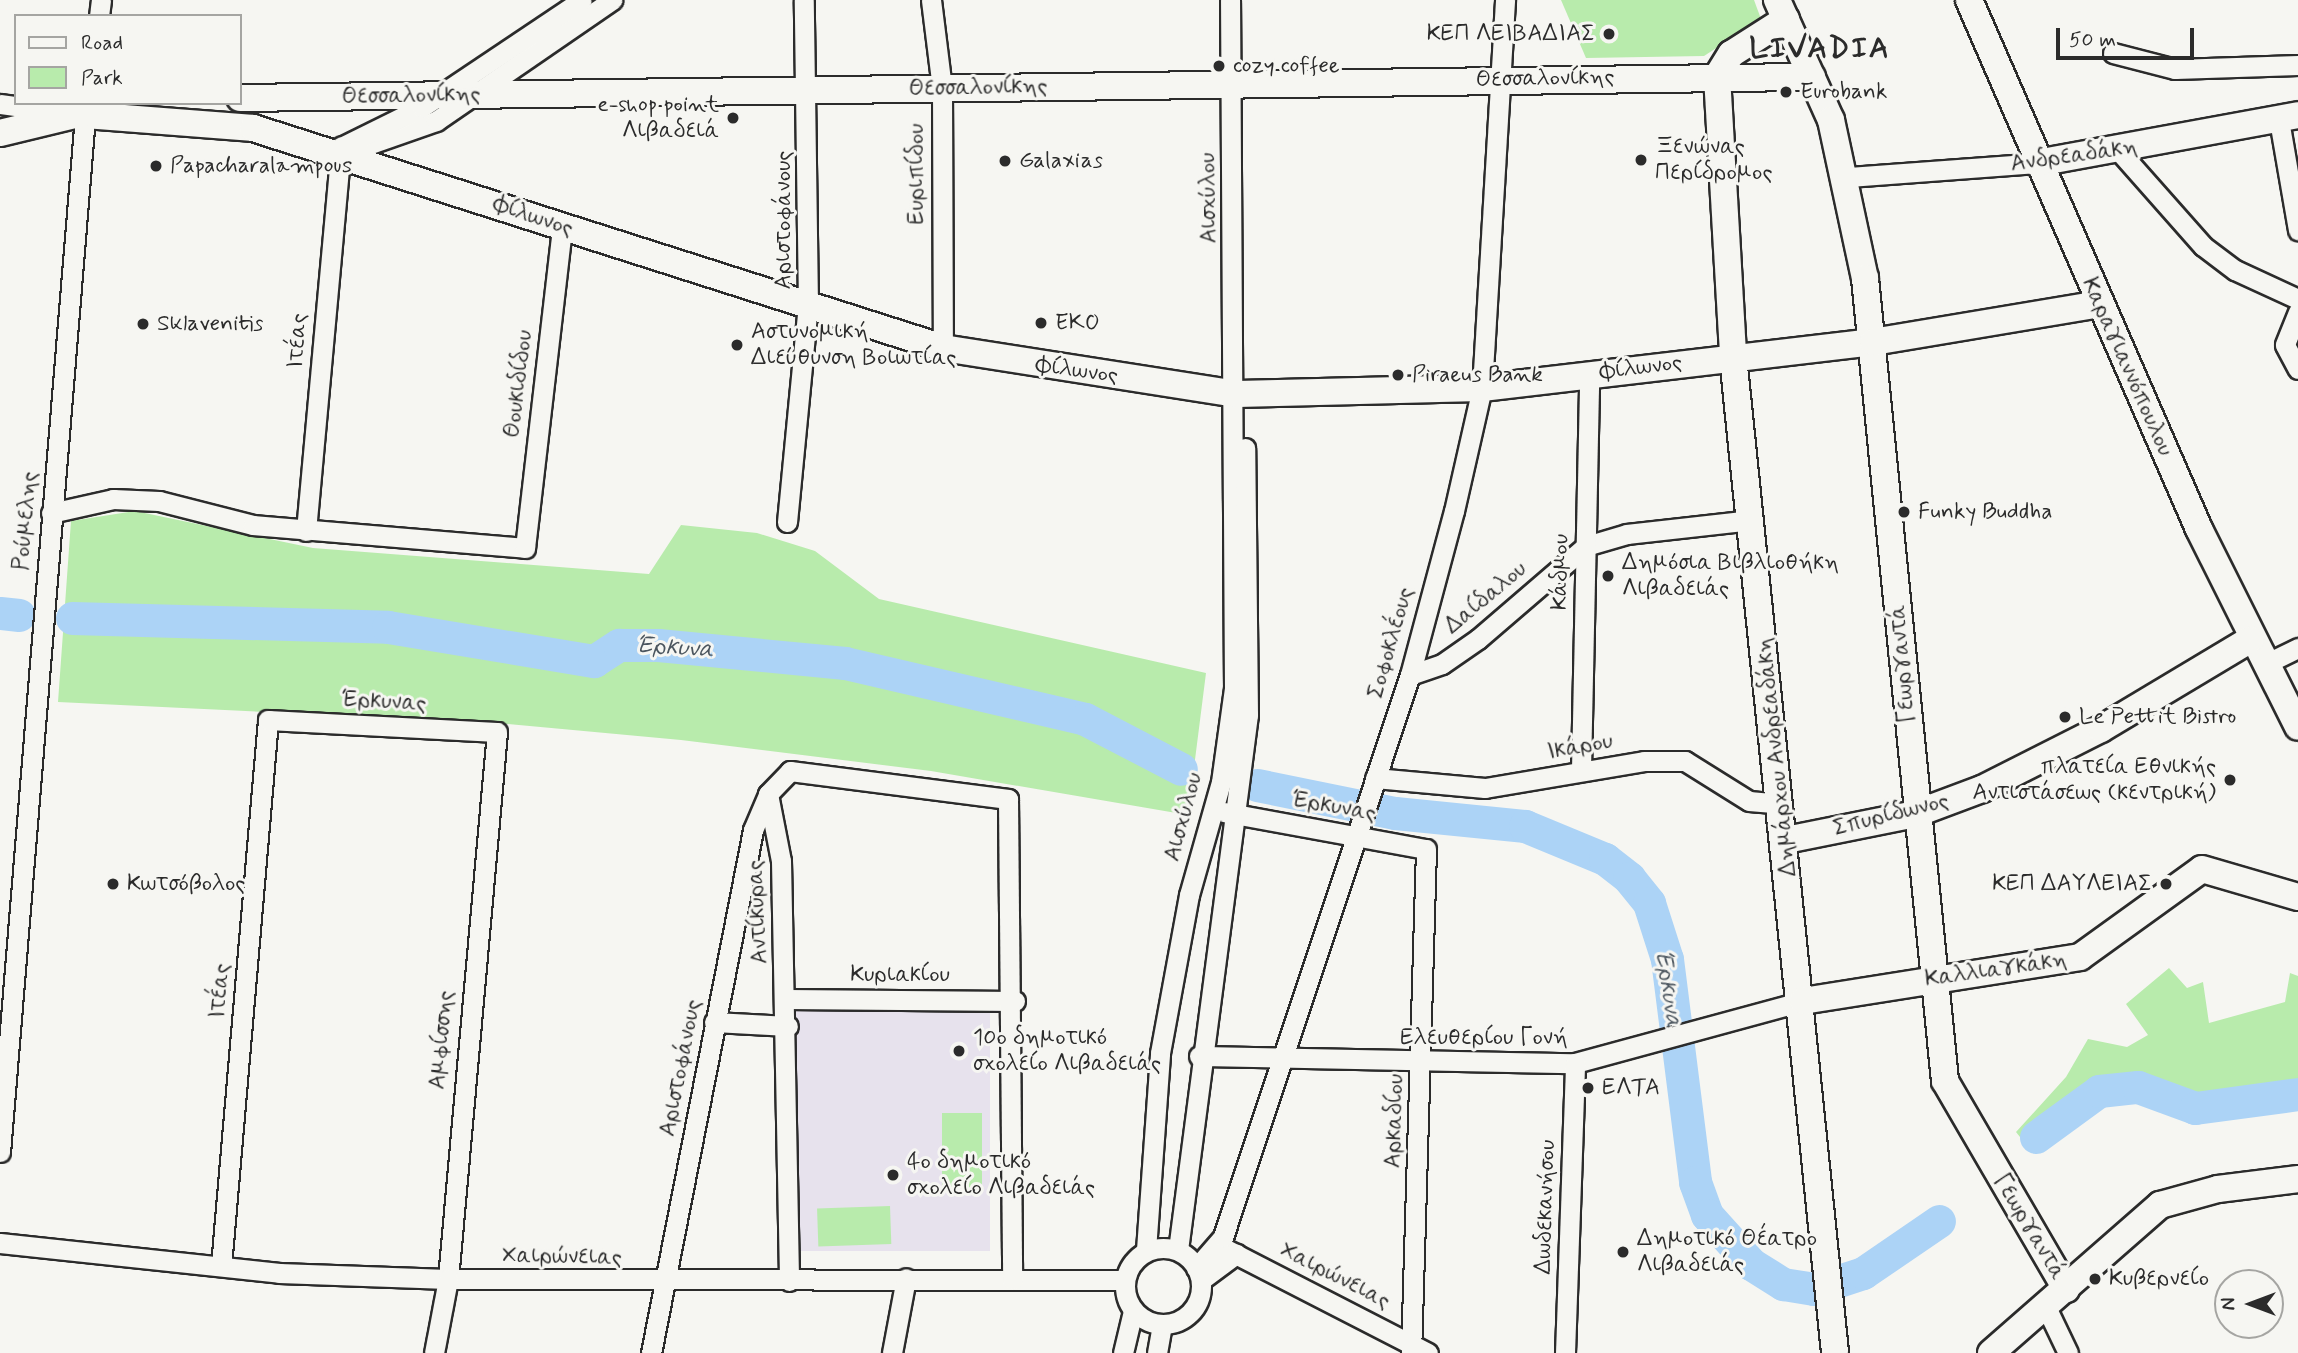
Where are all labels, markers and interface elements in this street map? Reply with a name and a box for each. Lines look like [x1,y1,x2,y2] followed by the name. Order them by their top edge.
[14,14,242,105] legend
[2060,14,2198,58] scale bar
[1427,20,1595,48] place label: ΚΕΠ ΛΕΙΒΑΔΙΑΣ
[1601,26,1617,42] marker: ΚΕΠ ΛΕΙΒΑΔΙΑΣ
[2069,26,2116,54] text: 50 m
[81,29,123,57] text: Road
[1753,31,1887,67] district label: LIVADIA
[1233,52,1340,80] place label: cozy coffee
[1211,58,1227,74] marker: cozy coffee
[81,64,123,92] text: Park
[1475,64,1615,94] street label: Θεσσαλονίκης
[908,73,1048,103] street label: Θεσσαλονίκης
[1800,78,1887,106] place label: Eurobank
[341,81,481,111] street label: Θεσσαλονίκης
[1778,84,1794,100] marker: Eurobank
[605,91,719,145] place label: e-shop point Λιβαδειά
[725,110,741,126] marker: e-shop point Λιβαδειά
[903,123,931,225] street label: Ευριπίδου
[1655,133,1772,187] place label: Ξενώνας Περίδρομος
[2009,133,2139,179] street label: Ανδρεαδάκη
[1019,147,1103,175] place label: Galaxias
[770,151,798,289] street label: Αριστοφάνους
[170,152,352,180] place label: Papacharalampous
[1194,152,1224,244] street label: Αισχύλου
[1633,152,1649,168] marker: Ξενώνας Περίδρομος
[997,153,1013,169] marker: Galaxias
[148,158,164,174] marker: Papacharalampous
[489,191,577,243] street label: Φίλωνος
[2075,273,2179,461] street label: Καραγιαννόπουλου
[1055,309,1100,337] place label: EKO
[157,310,263,338] place label: Sklavenitis
[282,312,314,370] street label: Ιτέας
[1033,315,1049,331] marker: EKO
[135,316,151,332] marker: Sklavenitis
[751,318,956,372] place label: Αστυνομική Διεύθυνση Βοιωτίας
[499,328,539,440] street label: Θουκιδίδου
[729,337,745,353] marker: Αστυνομική Διεύθυνση Βοιωτίας
[1598,349,1684,387] street label: Φίλωνος
[1034,352,1120,390] street label: Φίλωνος
[1412,361,1539,389] place label: Piraeus Bank
[1390,367,1406,383] marker: Piraeus Bank
[8,470,44,572] street label: Ρούμελης
[1918,498,2054,526] place label: Funky Buddha
[1896,504,1912,520] marker: Funky Buddha
[1547,534,1575,610] street label: Κάδμου
[1622,549,1839,603] place label: Δημόσια Βιβλιοθήκη Λιβαδειάς
[1439,556,1533,640] street label: Δαίδαλου
[1600,568,1616,584] marker: Δημόσια Βιβλιοθήκη Λιβαδειάς
[1362,584,1420,702] street label: Σοφοκλέους
[1884,604,1922,724] street label: Γεωργαντά
[635,631,715,665] water label: Έρκυνα
[1751,636,1803,878] street label: Δημάρχου Ανδρεαδάκη
[341,686,427,718] street label: Έρκυνας
[2079,703,2235,731] place label: Le Pettit Bistro
[2057,709,2073,725] marker: Le Pettit Bistro
[1545,728,1615,766] street label: Ικάρου
[1972,753,2216,807] place label: πλατεία Εθνικής Αντιστάσεως (κεντρική)
[1159,770,1209,864] street label: Αισχύλου
[2222,772,2238,788] marker: πλατεία Εθνικής Αντιστάσεως (κεντρική)
[1290,786,1378,828] street label: Έρκυνας
[1830,787,1952,843] street label: Σπυρίδωνος
[741,859,775,965] street label: Αντίκυρας
[127,870,245,898] place label: Κωτσόβολος
[1992,870,2152,898] place label: ΚΕΠ ΔΑΥΛΕΙΑΣ
[105,876,121,892] marker: Κωτσόβολος
[2158,876,2174,892] marker: ΚΕΠ ΔΑΥΛΕΙΑΣ
[1923,946,2069,994] street label: Καλλιαγκάκη
[1648,948,1688,1030] water label: Έρκυνα
[850,961,950,989] street label: Κυριακίου
[204,962,236,1020] street label: Ιτέας
[424,989,460,1091] street label: Αμφίσσης
[654,997,708,1139] street label: Αριστοφάνους
[973,1024,1161,1078] place label: 10ο δημοτικό σχολείο Λιβαδειάς
[1400,1024,1568,1052] street label: Ελευθερίου Γονή
[951,1043,967,1059] marker: 10ο δημοτικό σχολείο Λιβαδειάς
[1380,1073,1410,1169] street label: Αρκαδίου
[1602,1074,1660,1102] place label: ΕΛΤΑ
[1580,1080,1596,1096] marker: ΕΛΤΑ
[1530,1139,1562,1275] street label: Δωδεκανήσου
[907,1148,1095,1202] place label: 4ο δημοτικό σχολείο Λιβαδειάς
[885,1167,901,1183] marker: 4ο δημοτικό σχολείο Λιβαδειάς
[1987,1169,2071,1285] street label: Γεωργαντά
[1637,1225,1817,1279] place label: Δημοτικό Θέατρο Λιβαδειάς
[1275,1237,1395,1315] street label: Χαιρώνειας
[502,1242,622,1272] street label: Χαιρώνειας
[1615,1244,1631,1260] marker: Δημοτικό Θέατρο Λιβαδειάς
[2109,1265,2209,1293] place label: Κυβερνείο
[2214,1269,2284,1339] north arrow
[2087,1271,2103,1287] marker: Κυβερνείο
[2217,1298,2242,1310] text: N

